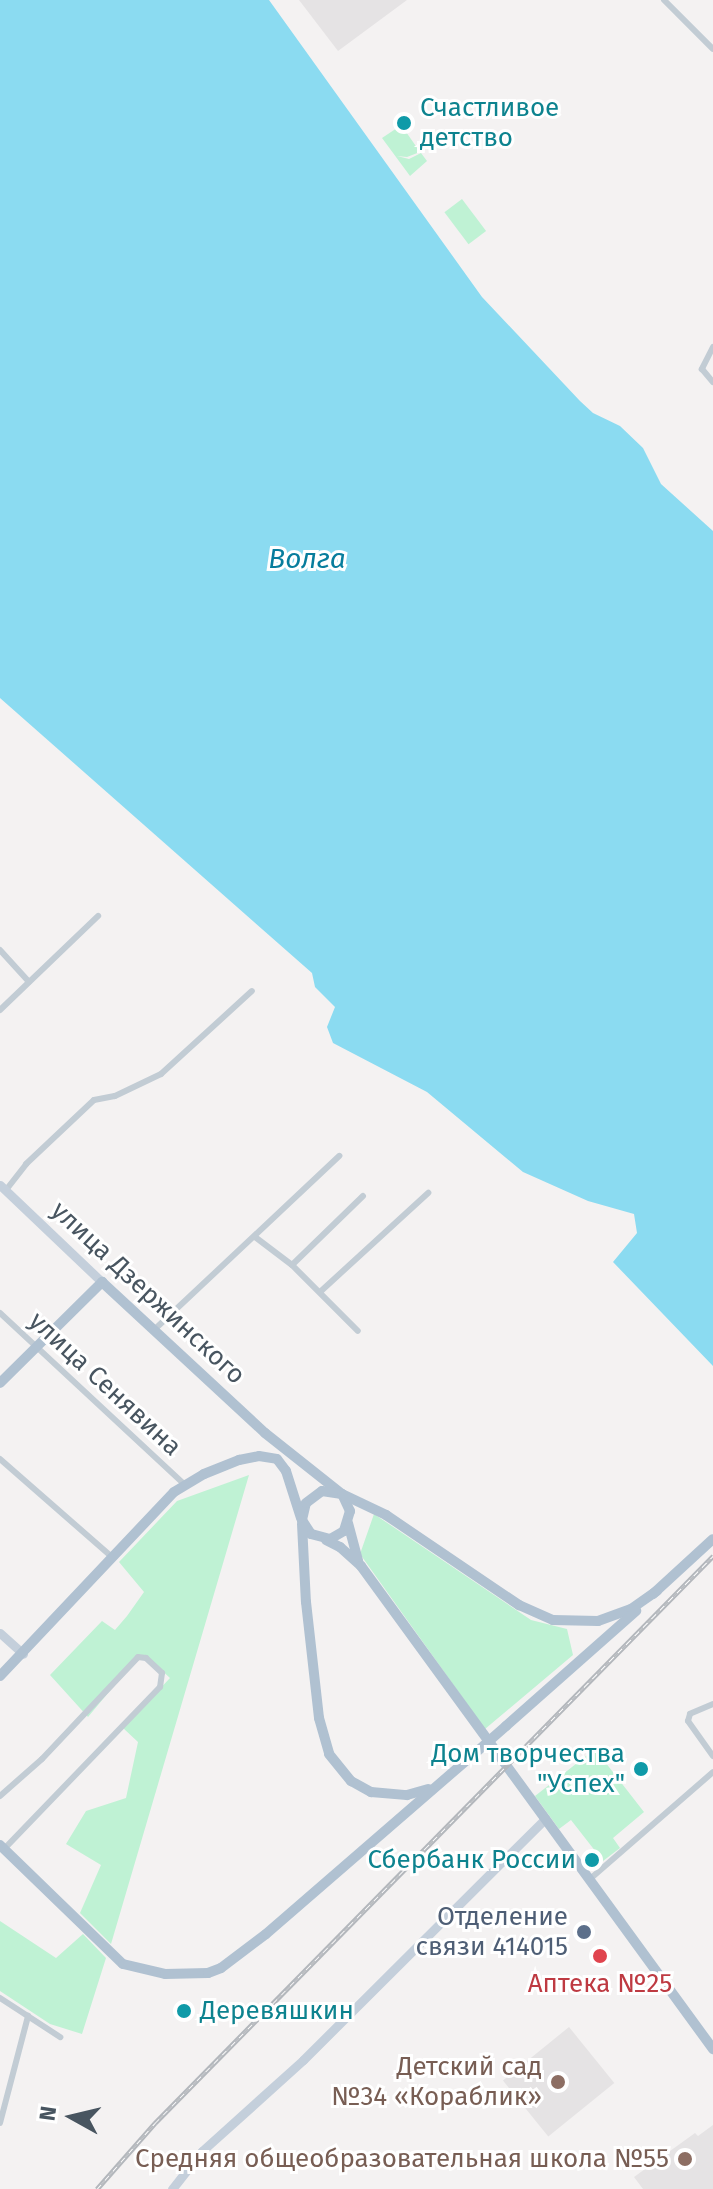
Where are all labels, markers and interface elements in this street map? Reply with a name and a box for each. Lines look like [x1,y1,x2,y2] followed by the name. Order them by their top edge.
[420,92,559,154] place label: Счастливое детство
[395,114,413,132] marker: Счастливое детство
[268,542,346,576] water label: Волга
[45,1195,251,1391] street label: улица Дзержинского
[22,1305,188,1463] street label: улица Сенявина
[431,1738,625,1800] place label: Дом творчества "Успех"
[632,1760,650,1778] marker: Дом творчества "Успех"
[367,1844,576,1876] place label: Сбербанк России
[583,1851,601,1869] marker: Сбербанк России
[416,1901,568,1962] place label: Отделение связи 414015
[575,1923,593,1941] marker: Отделение связи 414015
[591,1947,609,1965] marker: Аптека №25
[528,1968,672,2000] place label: Аптека №25
[200,1995,354,2027] place label: Деревяшкин
[175,2002,193,2020] marker: Деревяшкин
[331,2051,542,2112] place label: Детский сад №34 «Кораблик»
[549,2073,567,2091] marker: Детский сад №34 «Кораблик»
[32,2077,112,2157] north arrow
[33,2104,62,2123] text: N
[135,2143,669,2175] place label: Средняя общеобразовательная школа №55
[676,2150,694,2168] marker: Средняя общеобразовательная школа №55

